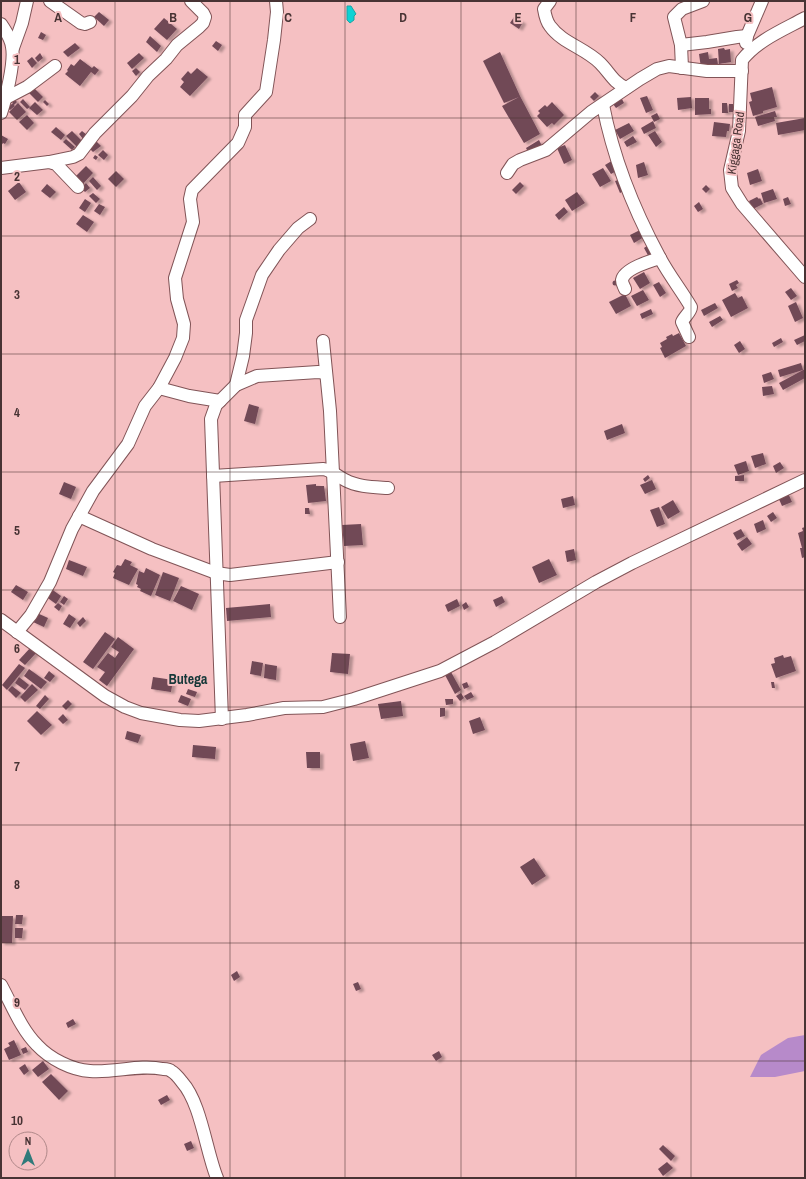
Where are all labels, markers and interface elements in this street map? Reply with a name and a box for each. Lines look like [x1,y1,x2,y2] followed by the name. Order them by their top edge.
[54,9,62,26] text: A
[169,9,177,26] text: B
[284,9,292,26] text: C
[399,9,407,26] text: D
[514,9,522,26] text: E
[630,9,637,26] text: F
[744,9,752,26] text: G
[14,51,20,68] text: 1
[724,111,748,175] street label: Kiggaga Road
[14,168,20,185] text: 2
[14,286,20,303] text: 3
[14,404,20,421] text: 4
[14,522,20,539] text: 5
[14,640,20,657] text: 6
[169,670,208,688] district label: Butega
[14,758,20,775] text: 7
[14,876,20,893] text: 8
[14,994,20,1011] text: 9
[11,1112,23,1129] text: 10
[8,1131,48,1171] north arrow
[25,1134,31,1148] text: N

